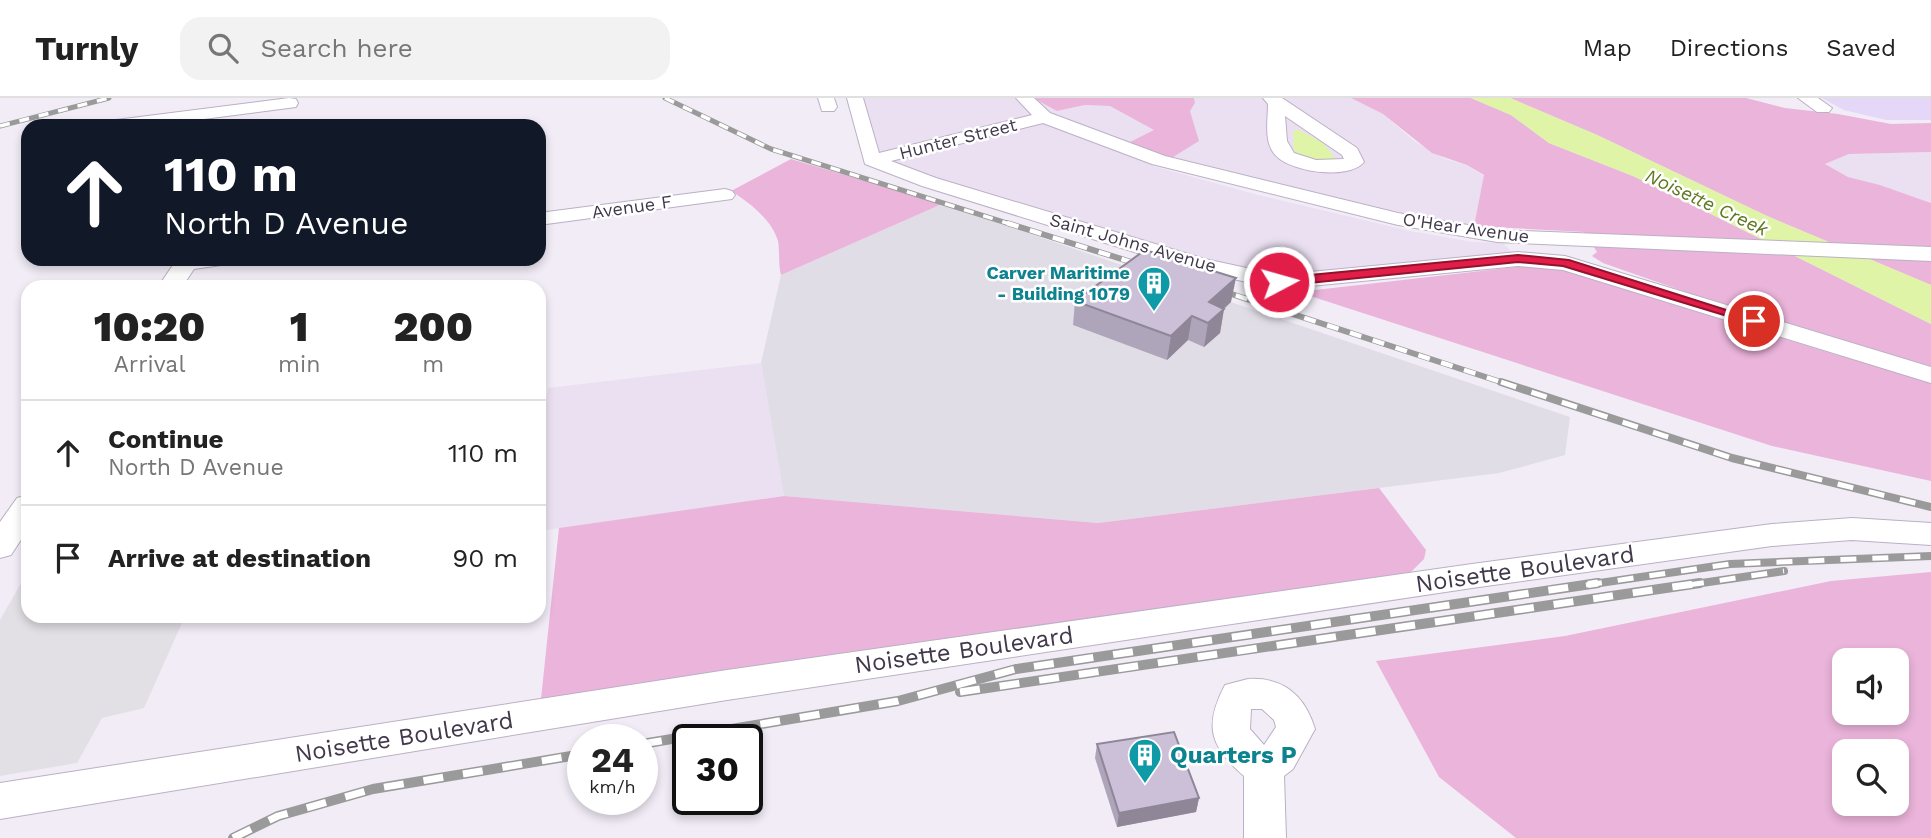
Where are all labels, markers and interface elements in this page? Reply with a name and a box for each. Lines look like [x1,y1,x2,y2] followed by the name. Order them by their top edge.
[180,17,670,80] search box
[35,29,138,68] text: Turnly
[204,29,242,67] icon: search
[260,33,413,63] text: Search here
[1583,34,1632,62] text: Map
[1670,34,1788,62] text: Directions
[1826,34,1896,62] text: Saved
[897,114,1019,163] street label: Hunter Street
[164,145,298,203] text: 110 m
[49,147,140,238] icon: ahead
[1642,164,1772,241] water label: Noisette Creek
[590,190,673,223] street label: Avenue F
[164,204,409,242] text: North D Avenue
[1402,208,1531,247] street label: O'Hear Avenue
[1047,209,1219,276] street label: Saint Johns Avenue
[1242,245,1316,319] position arrow
[986,262,1130,304] place label: Carver Maritime - Building 1079
[1135,264,1173,313] building icon: Carver Maritime - Building 1079
[1724,291,1784,351] pin
[94,302,205,351] text: 10:20
[290,302,309,351] text: 1
[393,302,473,351] text: 200
[1735,302,1773,340] icon: arrive
[114,351,185,378] text: Arrival
[278,351,320,378] text: min
[422,351,444,378] text: m
[108,424,224,454] text: Continue
[49,434,87,472] icon: ahead
[448,438,518,468] text: 110 m
[108,454,284,481] text: North D Avenue
[49,539,87,577] icon: arrive
[1414,540,1636,598] street label: Noisette Boulevard
[108,543,371,573] text: Arrive at destination
[452,543,518,573] text: 90 m
[853,621,1075,679] street label: Noisette Boulevard
[1832,648,1909,816] map controls
[1832,648,1909,725] button: sound
[293,706,515,768] street label: Noisette Boulevard
[672,724,763,815] speed limit sign: 30
[1126,736,1164,785] building icon: Quarters P
[591,739,634,781] text: 24
[1832,739,1909,816] button: search
[1170,741,1297,769] place label: Quarters P
[589,776,636,797] text: km/h

